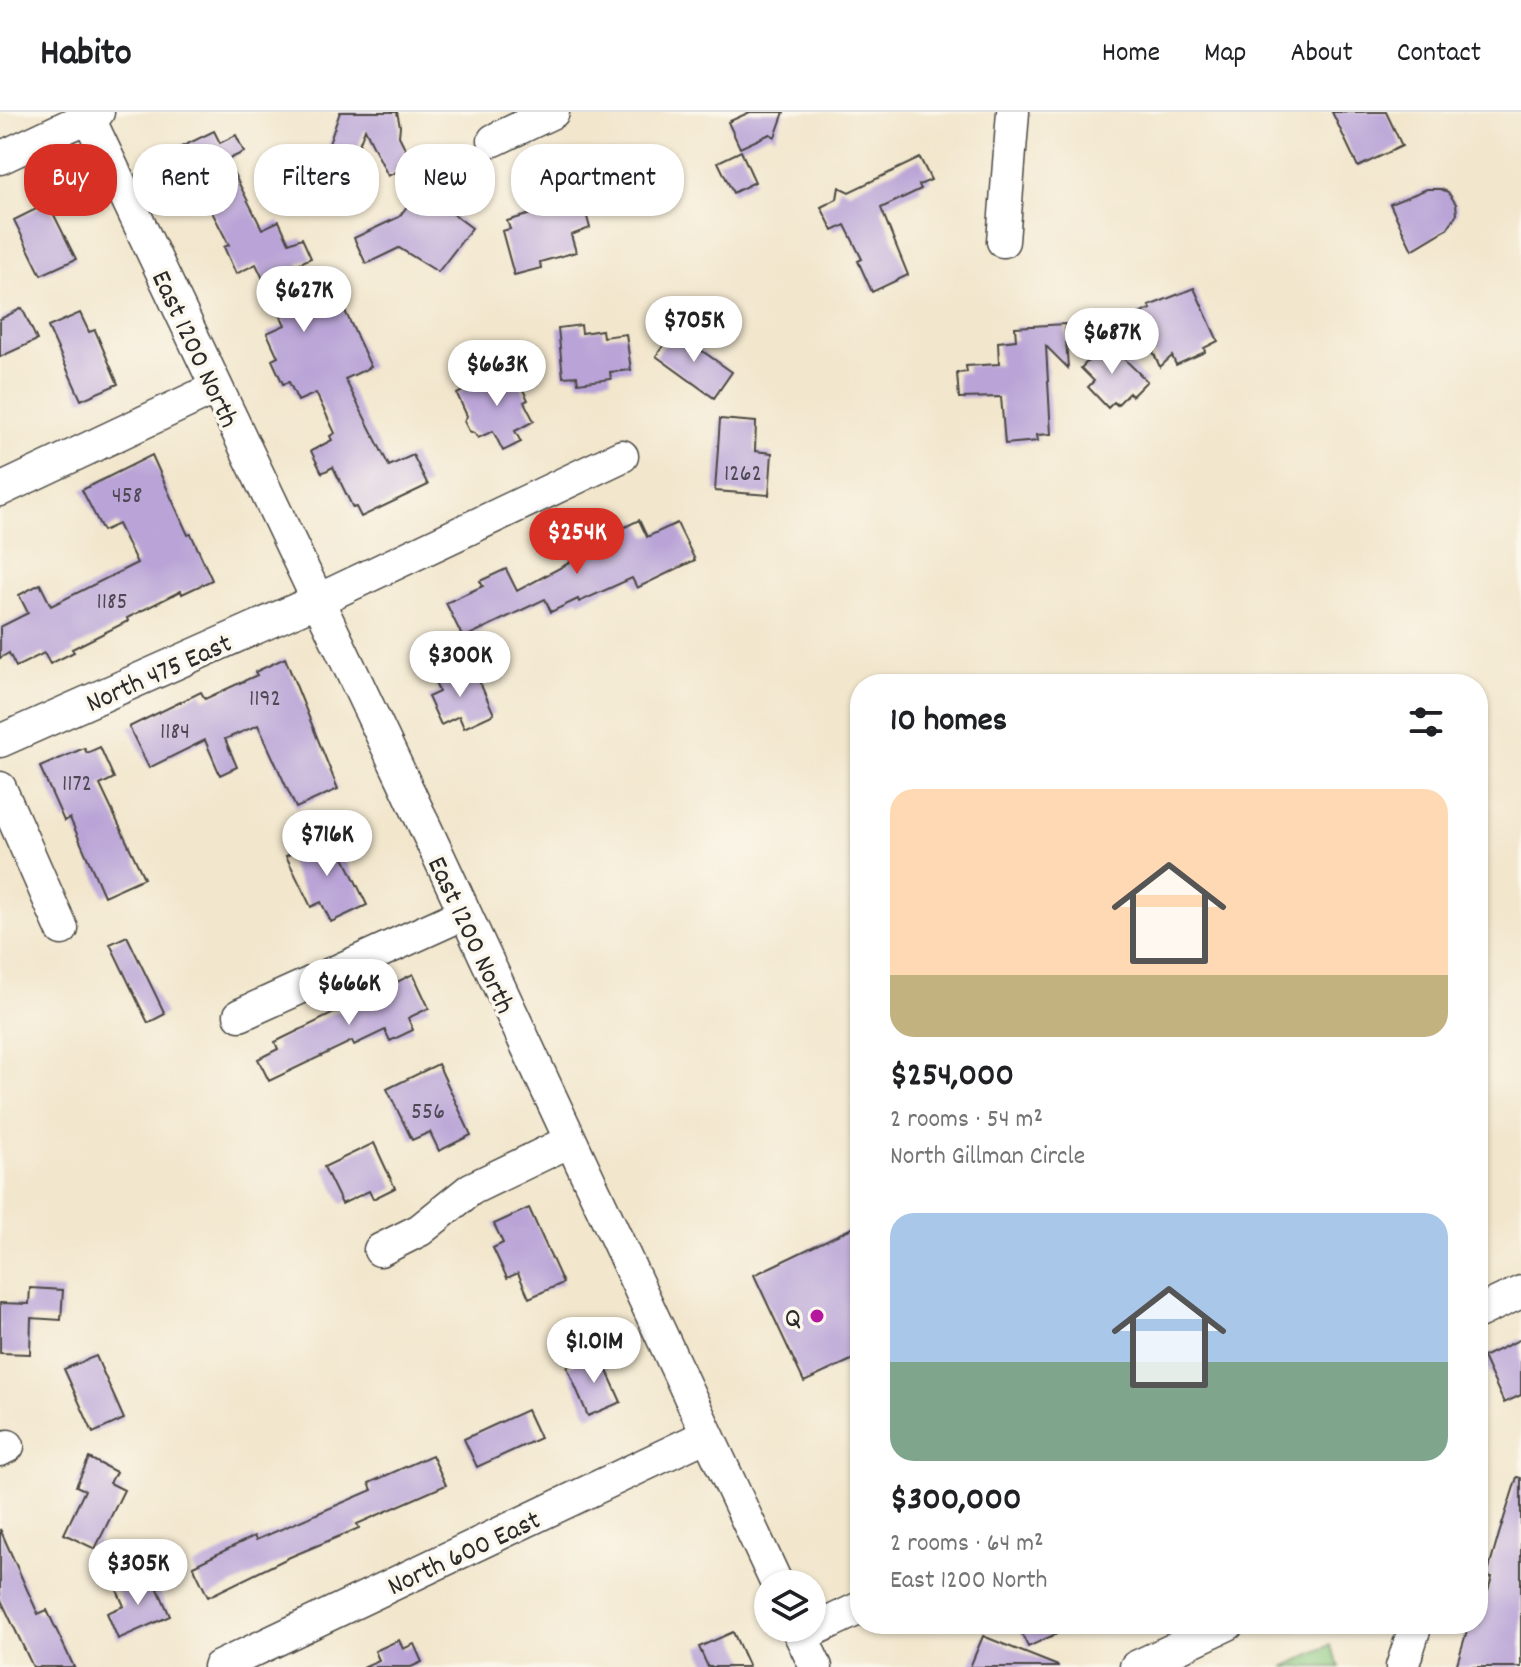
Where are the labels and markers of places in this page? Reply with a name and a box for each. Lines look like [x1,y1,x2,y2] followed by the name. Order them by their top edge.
[248,266,360,334] pin: $627K
[638,296,750,364] pin: $705K
[1056,308,1168,376] pin: $687K
[441,340,553,408] pin: $663K
[521,508,633,576] pin: $254K
[404,631,516,699] pin: $300K
[271,810,383,878] pin: $716K
[293,959,405,1027] pin: $666K
[785,1301,801,1341] place label: Q
[808,1307,826,1325] marker: Q
[529,1317,659,1385] pin: $1.01M
[82,1539,194,1607] pin: $305K

